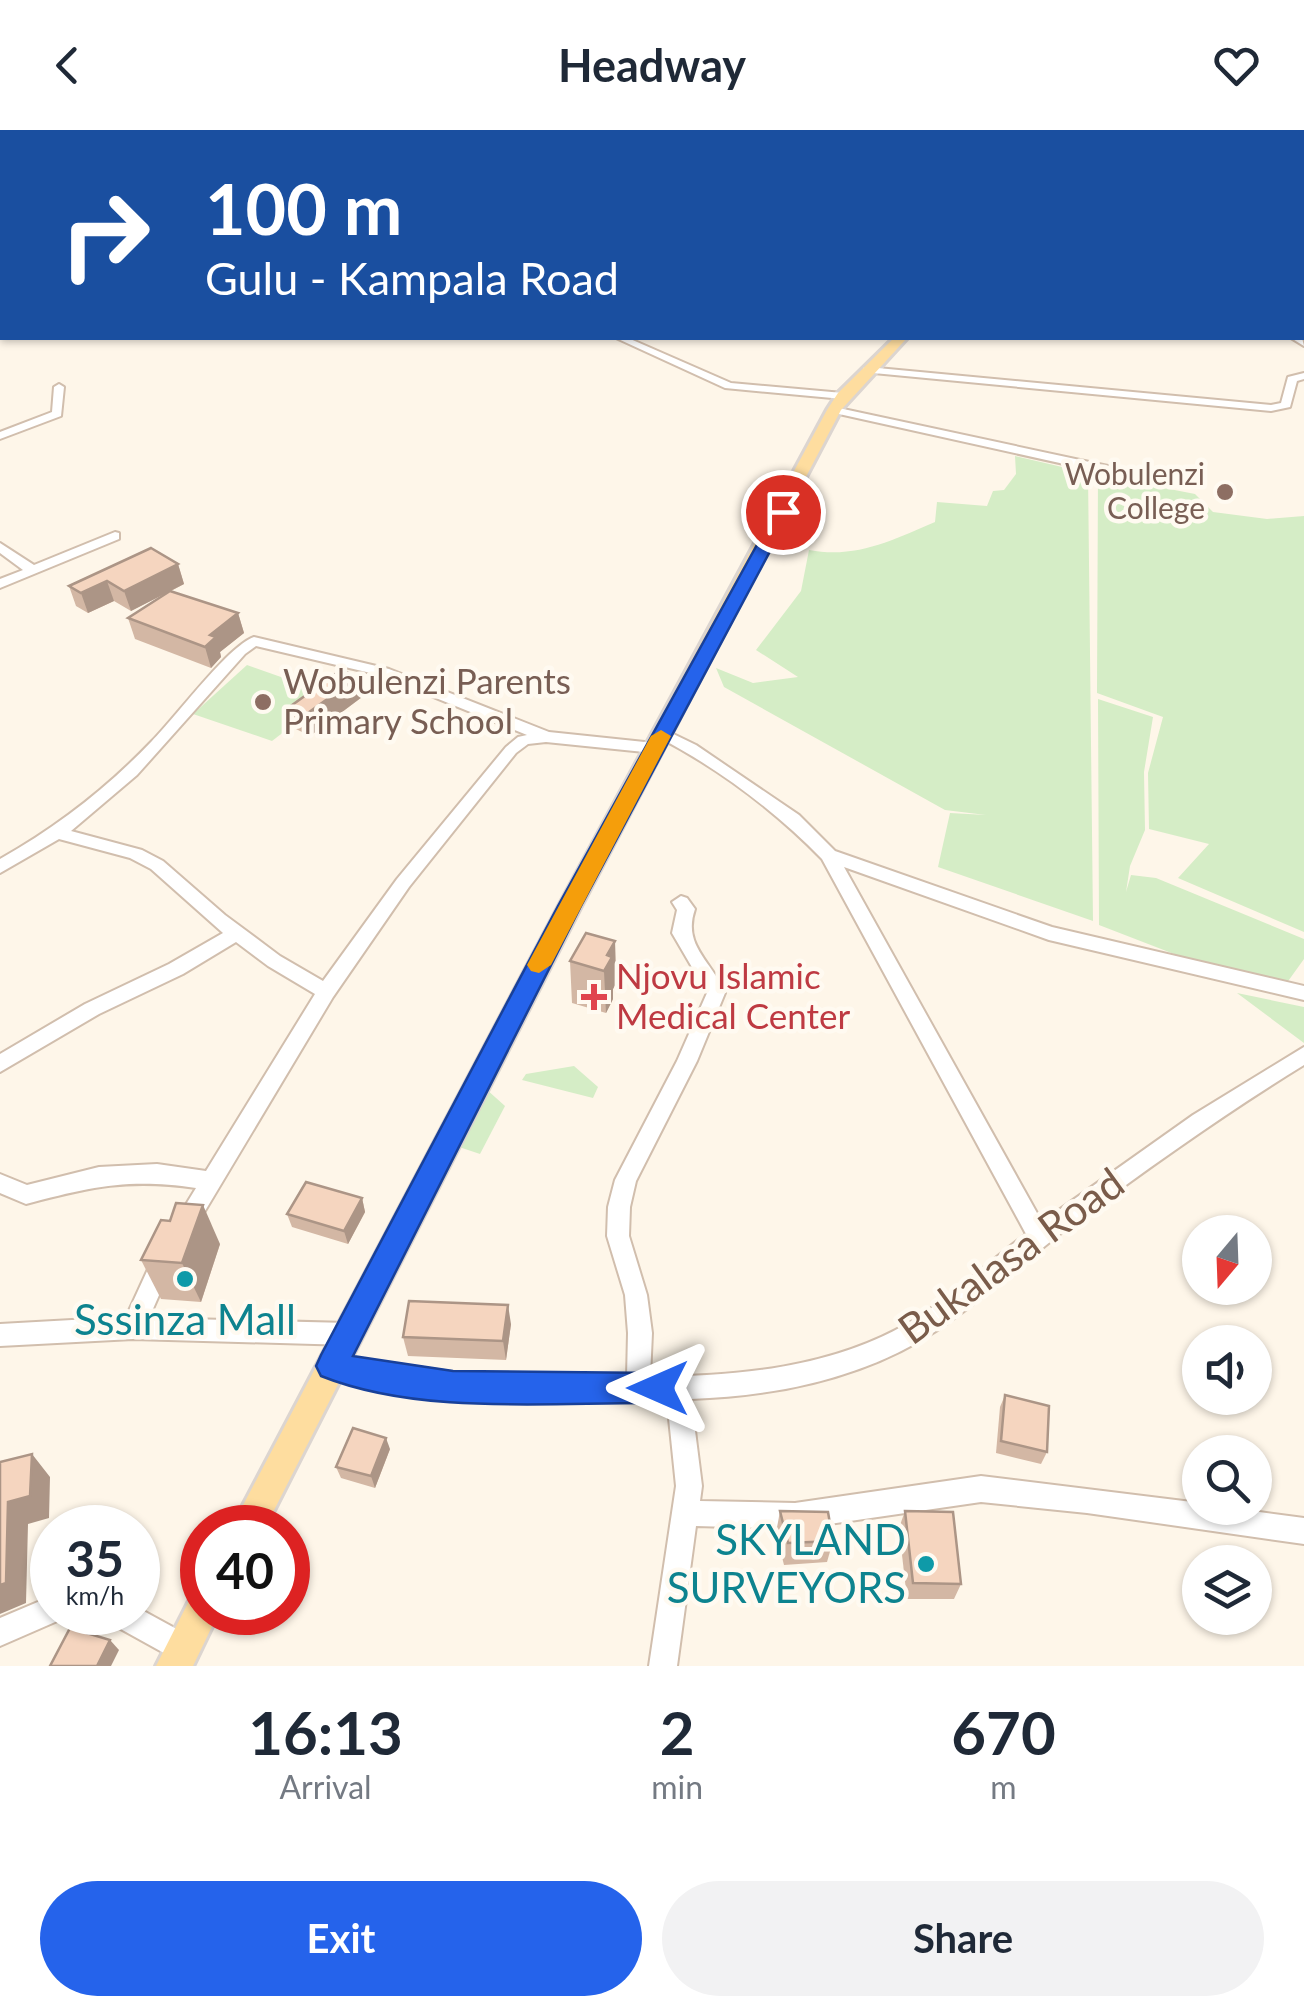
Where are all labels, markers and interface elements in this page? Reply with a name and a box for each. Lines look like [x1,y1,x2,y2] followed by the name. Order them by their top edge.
[40,38,95,93] icon: back
[558,38,746,92] text: Headway
[1209,38,1264,93] icon: heart
[205,166,402,250] text: 100 m
[40,170,170,300] icon: right
[205,251,619,305] text: Gulu - Kampala Road
[1065,455,1205,525] place label: Wobulenzi College
[741,470,826,555] pin
[1214,481,1236,503] marker: Wobulenzi College
[756,485,811,540] icon: arrive
[283,659,571,741] place label: Wobulenzi Parents Primary School
[252,691,274,713] marker: Wobulenzi Parents Primary School
[616,954,850,1036] place label: Njovu Islamic Medical Center
[581,984,607,1010] marker: Njovu Islamic Medical Center
[888,1157,1133,1354] street label: Bukalasa Road
[1182,1215,1272,1305] north arrow
[1182,1215,1272,1635] map controls
[174,1268,196,1290] marker: Sssinza Mall
[74,1294,296,1344] place label: Sssinza Mall
[1182,1325,1272,1415] button: sound
[606,1336,710,1440] position arrow
[1182,1435,1272,1525] button: search
[180,1505,310,1635] speed limit sign: 40
[667,1514,906,1612] place label: SKYLAND SURVEYORS
[66,1528,124,1588] text: 35
[1182,1545,1272,1635] button: layers
[915,1553,937,1575] marker: SKYLAND SURVEYORS
[66,1580,124,1610] text: km/h
[248,1696,403,1768] text: 16:13
[660,1696,695,1768] text: 2
[951,1696,1056,1768] text: 670
[279,1767,372,1806] text: Arrival
[651,1767,703,1806] text: min
[990,1767,1017,1806] text: m
[40,1881,642,1996] button: Exit
[662,1881,1264,1996] button: Share

